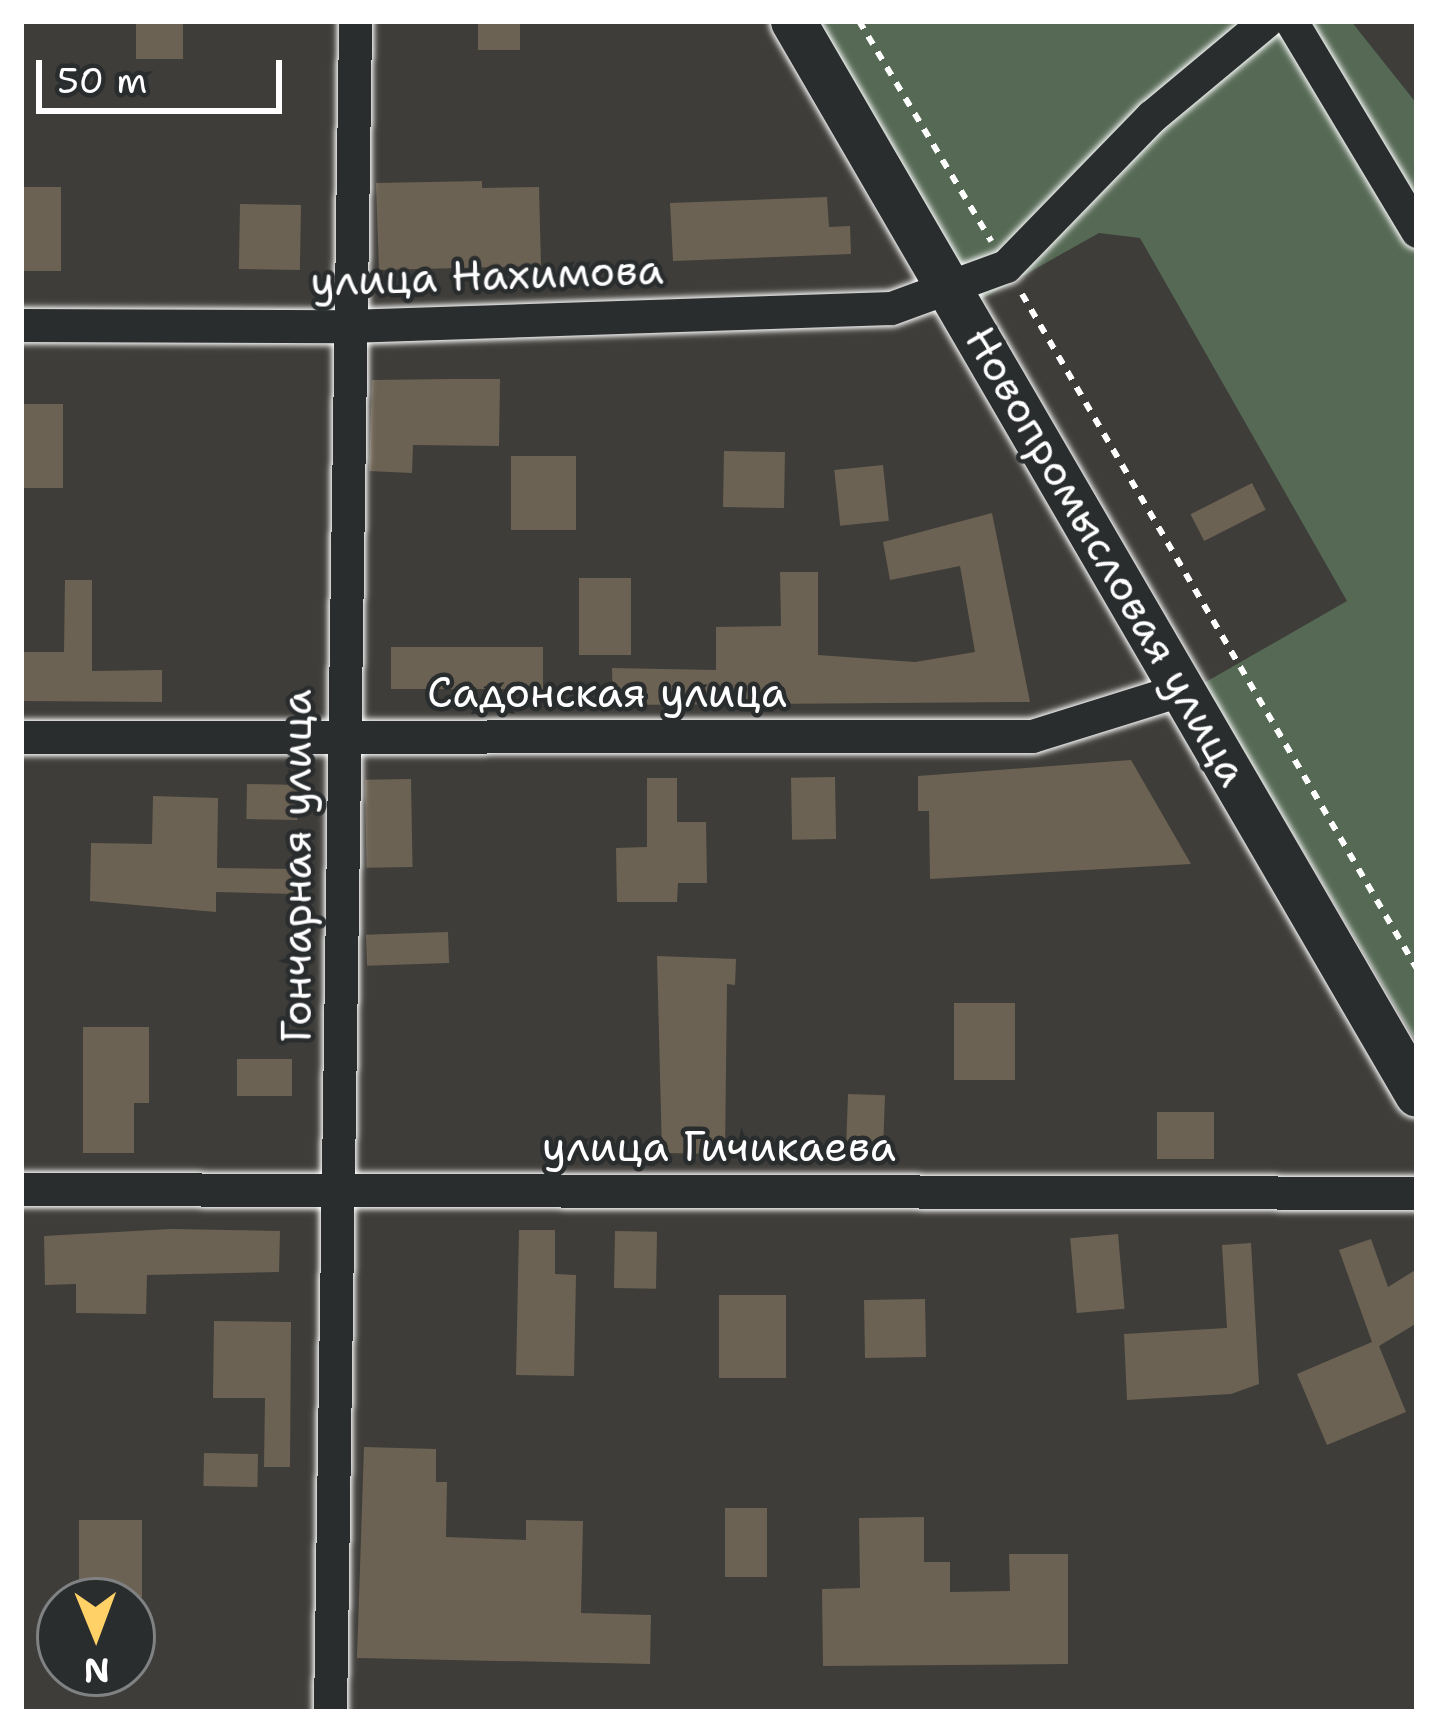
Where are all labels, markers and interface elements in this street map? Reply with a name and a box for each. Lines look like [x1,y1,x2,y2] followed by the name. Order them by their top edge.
[42,36,288,110] scale bar
[57,56,147,105] text: 50 m
[310,244,664,306] street label: улица Нахимова
[955,318,1259,794] street label: Новопромысловая улица
[427,667,787,717] street label: Садонская улица
[271,689,321,1043] street label: Гончарная улица
[542,1121,896,1171] street label: улица Гичикаева
[36,1577,156,1697] north arrow
[83,1648,110,1693] text: N

